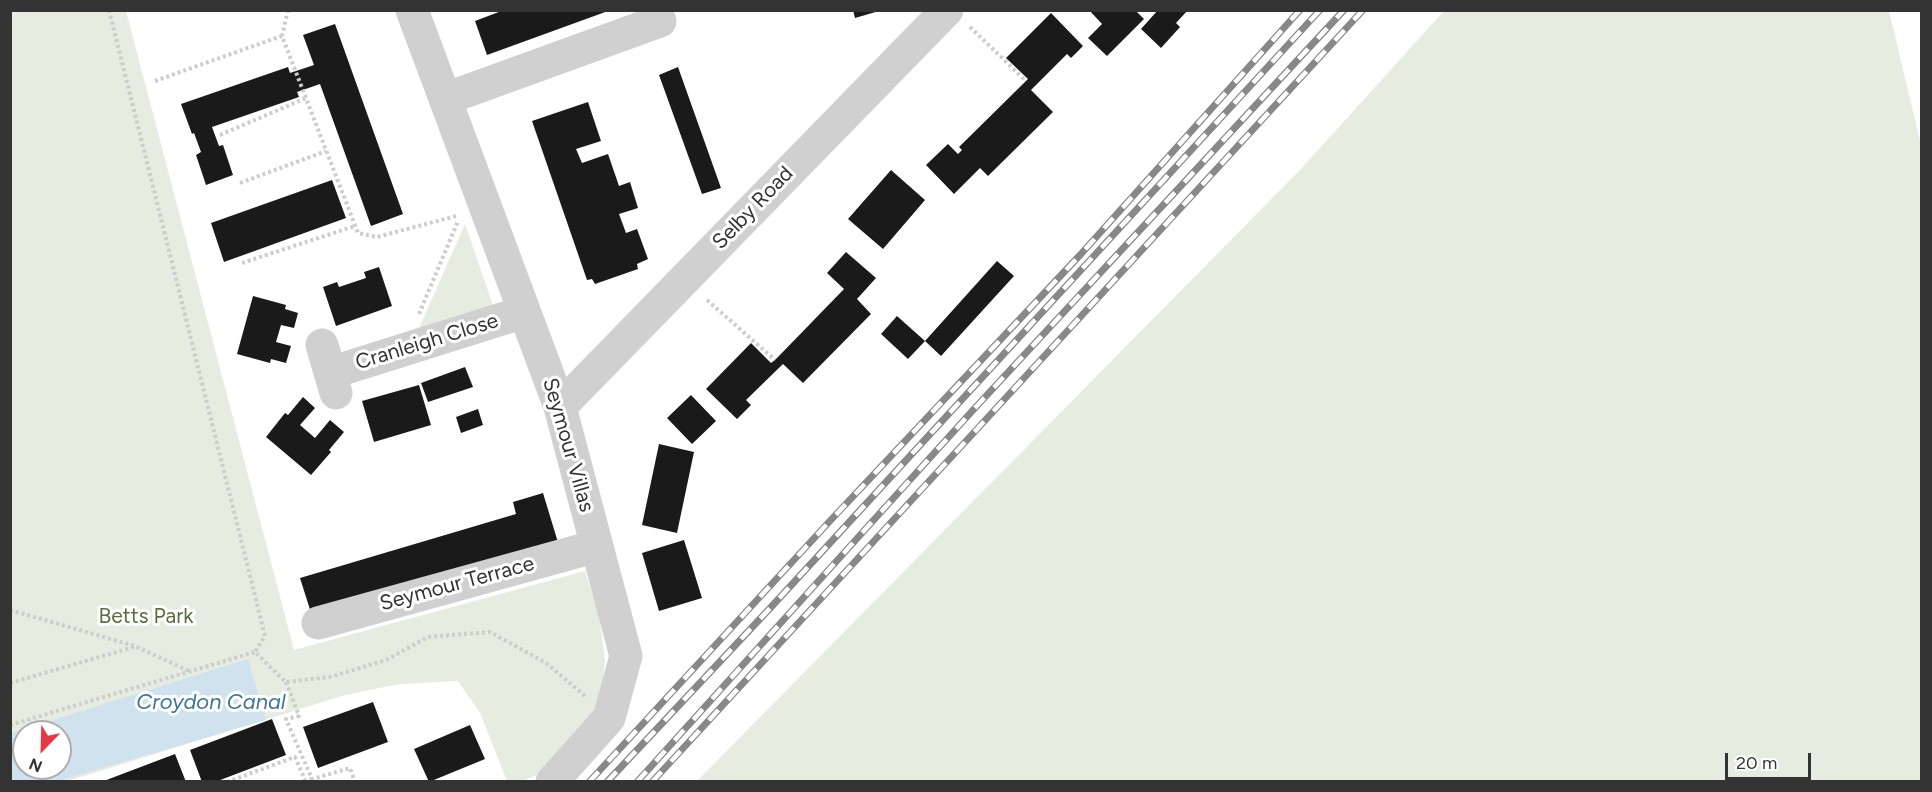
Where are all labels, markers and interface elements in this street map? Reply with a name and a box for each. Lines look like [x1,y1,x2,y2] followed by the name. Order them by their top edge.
[707,161,799,255] street label: Selby Road
[353,308,501,376] street label: Cranleigh Close
[537,375,599,515] street label: Seymour Villas
[377,551,537,617] street label: Seymour Terrace
[98,604,194,630] park label: Betts Park
[136,690,286,716] water label: Croydon Canal
[12,720,72,780] north arrow
[1728,741,1814,779] scale bar
[1736,752,1777,774] text: 20 m
[26,754,45,776] text: N

